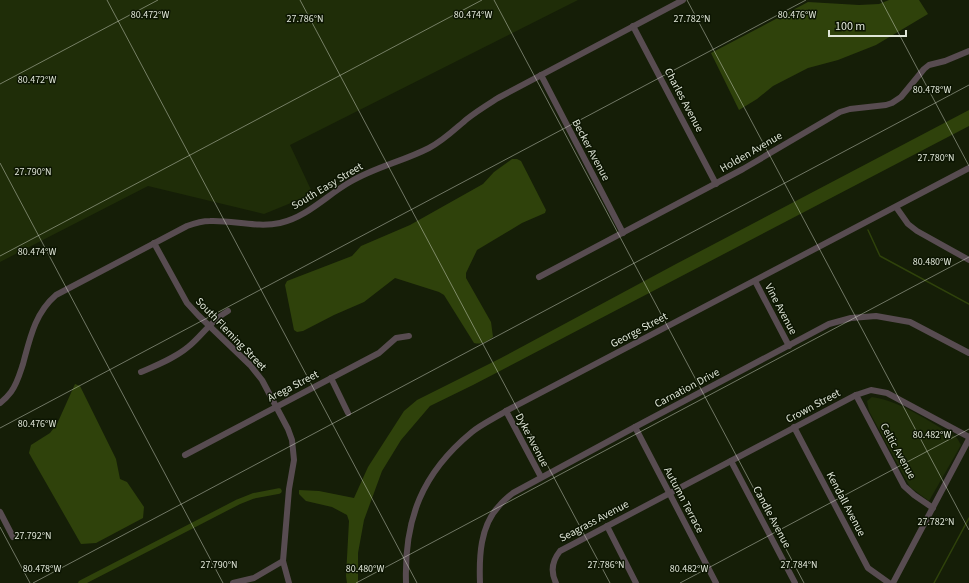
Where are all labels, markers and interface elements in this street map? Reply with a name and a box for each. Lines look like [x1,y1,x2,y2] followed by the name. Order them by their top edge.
[131,8,169,22] text: 80.472°W
[454,8,492,22] text: 80.474°W
[778,8,816,22] text: 80.476°W
[286,12,324,26] text: 27.786°N
[673,12,711,26] text: 27.782°N
[829,12,906,38] scale bar
[835,18,865,35] text: 100 m
[661,65,707,135] street label: Charles Avenue
[18,73,56,87] text: 80.472°W
[913,83,951,97] text: 80.478°W
[569,117,614,184] street label: Becker Avenue
[717,128,785,176] street label: Holden Avenue
[917,151,955,165] text: 27.780°N
[289,159,366,213] street label: South Easy Street
[14,165,52,179] text: 27.790°N
[18,245,56,259] text: 80.474°W
[913,255,951,269] text: 80.480°W
[761,281,801,338] street label: Vine Avenue
[192,294,270,374] street label: South Fleming Street
[608,309,670,351] street label: George Street
[652,364,723,411] street label: Carnation Drive
[265,367,321,405] street label: Arega Street
[783,385,843,427] street label: Crown Street
[512,411,553,470] street label: Dyke Avenue
[18,417,56,431] text: 80.476°W
[876,420,920,482] street label: Celtic Avenue
[913,428,951,442] text: 80.482°W
[660,464,708,536] street label: Autumn Terrace
[823,469,870,539] street label: Kendall Avenue
[749,483,795,551] street label: Candle Avenue
[557,496,632,546] street label: Seagrass Avenue
[917,515,955,529] text: 27.782°N
[14,529,52,543] text: 27.792°N
[200,558,238,572] text: 27.790°N
[587,558,625,572] text: 27.786°N
[780,558,818,572] text: 27.784°N
[23,562,61,576] text: 80.478°W
[346,562,384,576] text: 80.480°W
[670,562,708,576] text: 80.482°W

